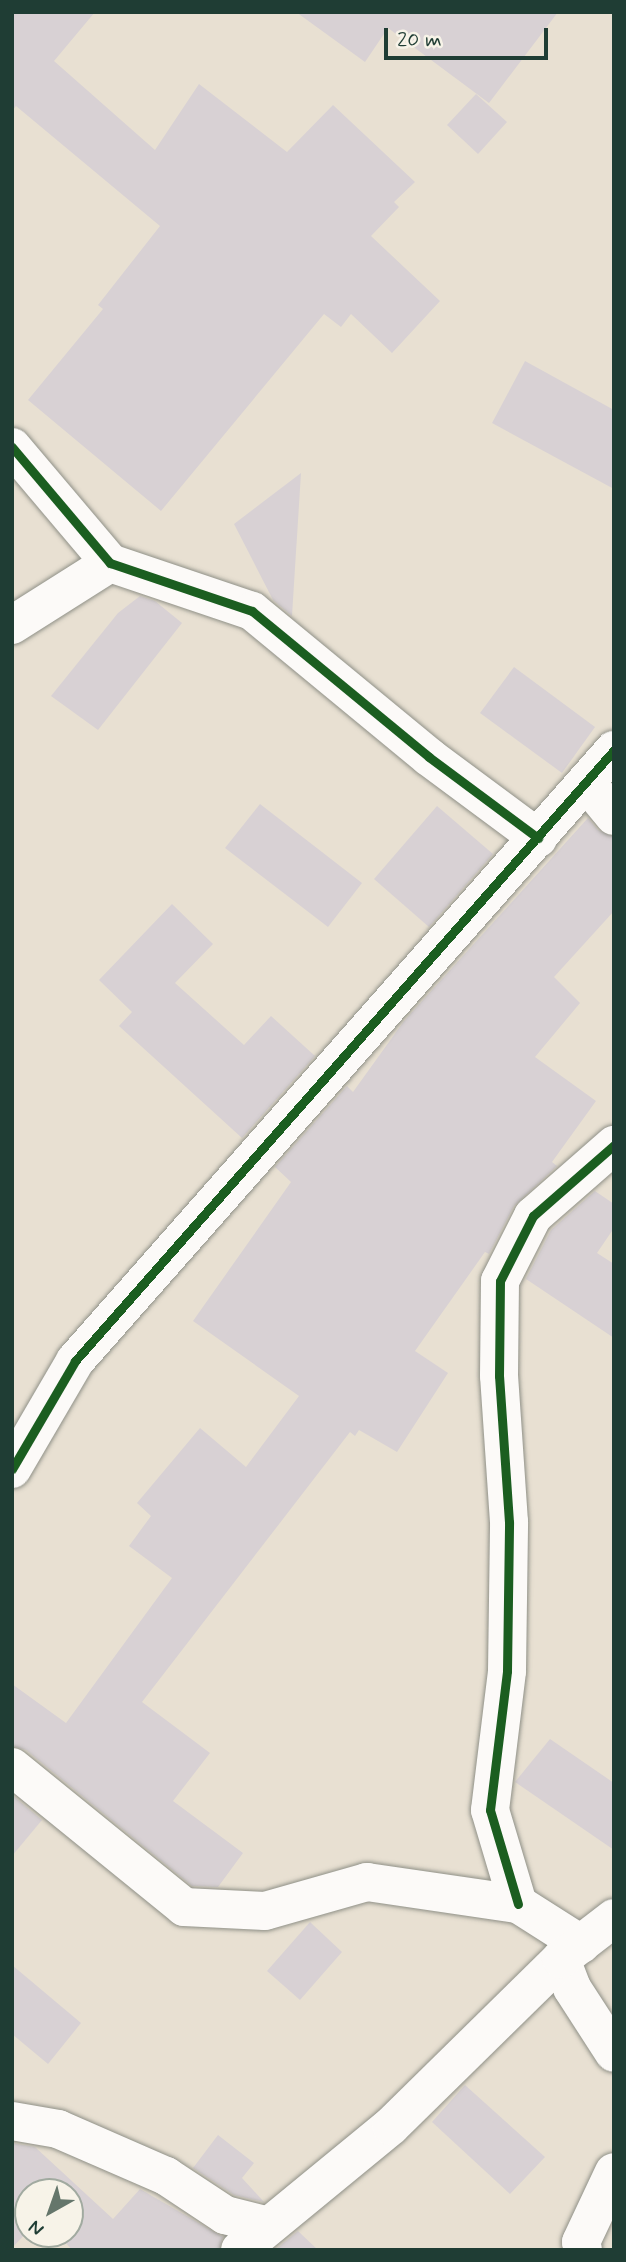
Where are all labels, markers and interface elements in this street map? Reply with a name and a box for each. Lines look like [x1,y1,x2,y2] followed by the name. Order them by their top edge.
[388,14,552,58] scale bar
[397,26,442,54] text: 20 m
[14,2178,84,2248] north arrow
[24,2214,49,2242] text: N

